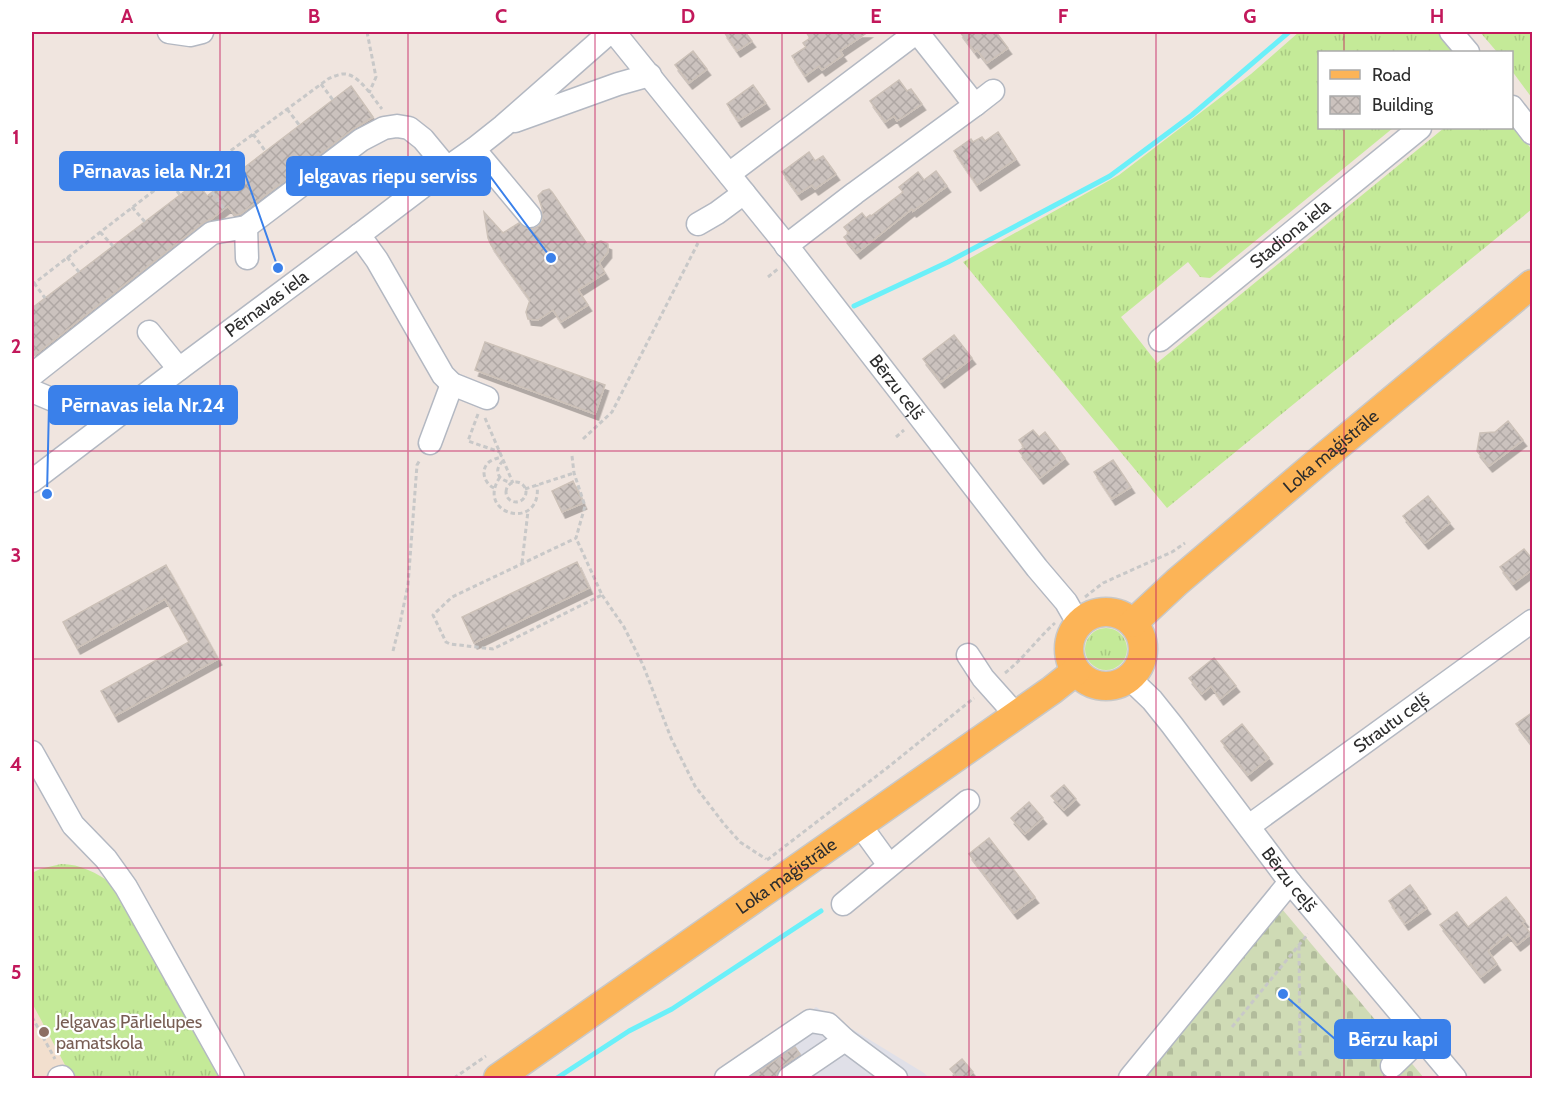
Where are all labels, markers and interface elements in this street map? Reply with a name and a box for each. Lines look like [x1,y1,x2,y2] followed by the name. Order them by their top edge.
[121,4,134,28] text: A
[308,4,320,28] text: B
[495,4,507,28] text: C
[681,4,695,28] text: D
[870,4,882,28] text: E
[1058,4,1069,28] text: F
[1243,4,1257,28] text: G
[1430,4,1444,28] text: H
[1318,51,1513,129] legend
[1372,64,1411,86] text: Road
[1372,94,1434,116] text: Building
[12,125,20,149] text: 1
[60,152,244,190] callout: Pērnavas iela Nr.21
[287,157,490,195] callout: Jelgavas riepu serviss
[72,159,232,183] text: Pērnavas iela Nr.21
[298,164,477,188] text: Jelgavas riepu serviss
[1246,194,1335,273] street label: Stadiona iela
[221,265,313,342] street label: Pērnavas iela
[11,334,21,358] text: 2
[865,350,929,424] street label: Bērzu ceļš
[49,386,237,424] callout: Pērnavas iela Nr.24
[61,393,225,417] text: Pērnavas iela Nr.24
[1279,405,1383,498] street label: Loka maģistrāle
[11,543,21,567] text: 3
[1349,688,1434,758] street label: Strautu ceļš
[10,752,22,776] text: 4
[732,833,841,919] street label: Loka maģistrāle
[1257,843,1322,917] street label: Bērzu ceļš
[11,960,21,984] text: 5
[55,1011,202,1054] place label: Jelgavas Pārlielupes pamatskola
[1335,1020,1450,1058] callout: Bērzu kapi
[37,1025,51,1039] marker: Jelgavas Pārlielupes pamatskola
[1348,1027,1438,1051] text: Bērzu kapi

